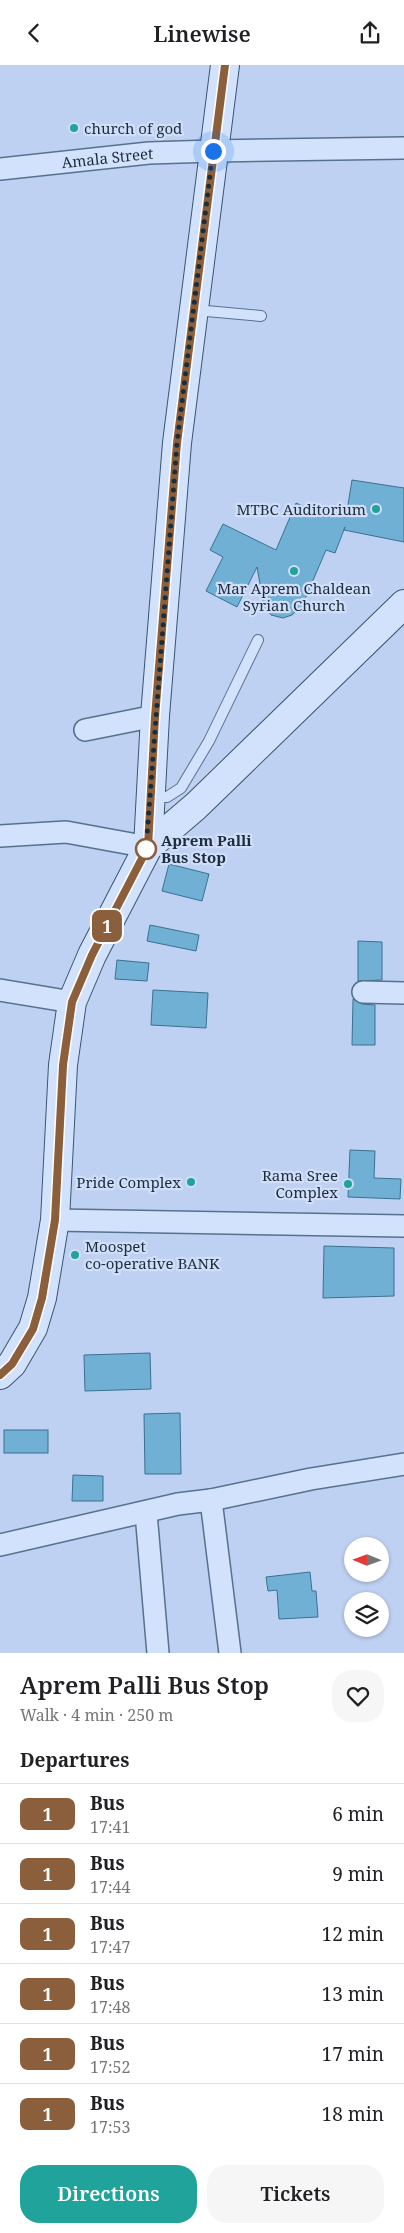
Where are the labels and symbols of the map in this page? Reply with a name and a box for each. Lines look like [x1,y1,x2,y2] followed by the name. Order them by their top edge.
[84,118,182,138] place label: church of god
[68,122,80,134] marker: church of god
[201,139,226,164] your location
[61,143,154,172] street label: Amala Street
[237,499,366,519] place label: MTBC Auditorium
[370,503,382,515] marker: MTBC Auditorium
[288,565,300,577] marker: Mar Aprem Chaldean Syrian Church
[217,578,371,615] place label: Mar Aprem Chaldean Syrian Church
[161,830,252,867] place label: Aprem Palli Bus Stop
[135,838,157,860] marker: Aprem Palli Bus Stop
[91,910,123,942] line badge: 1
[262,1165,338,1202] place label: Rama Sree Complex
[76,1172,181,1192] place label: Pride Complex
[185,1176,197,1188] marker: Pride Complex
[342,1178,354,1190] marker: Rama Sree Complex
[85,1236,220,1273] place label: Moospet co-operative BANK
[69,1249,81,1261] marker: Moospet co-operative BANK
[344,1537,389,1583] north arrow

